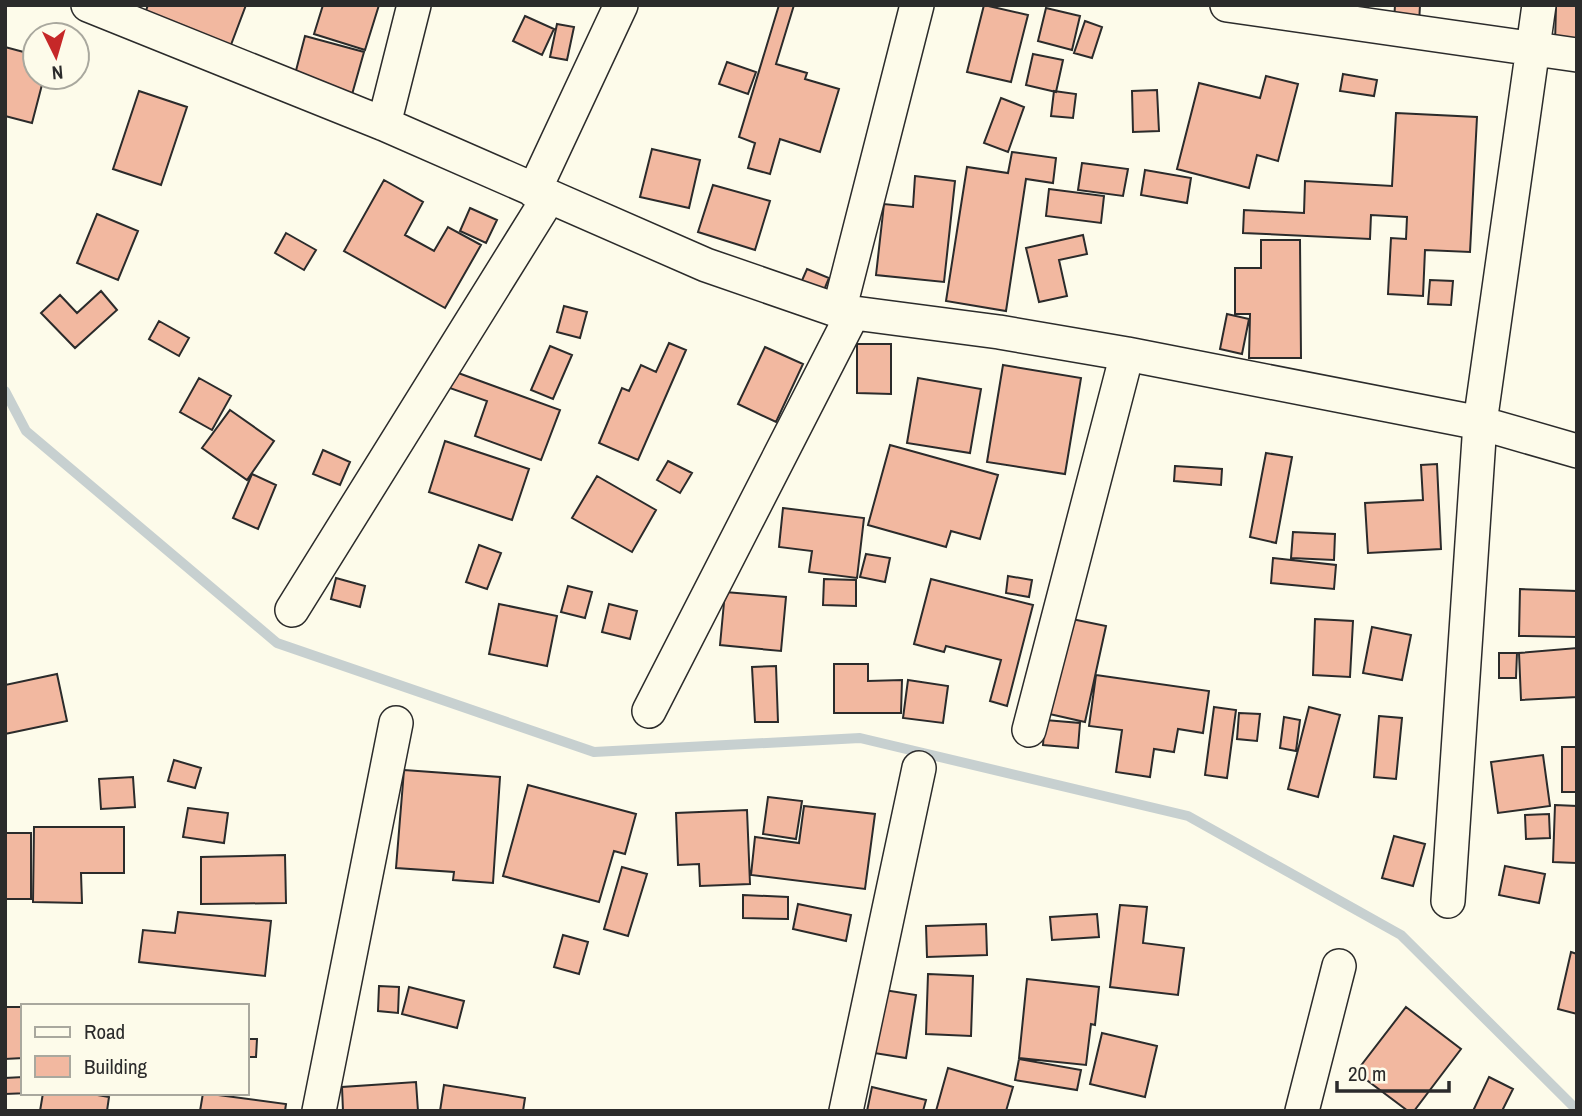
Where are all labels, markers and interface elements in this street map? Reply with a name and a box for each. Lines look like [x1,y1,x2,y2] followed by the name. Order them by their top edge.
[21,21,91,91] north arrow
[51,59,64,86] text: N
[21,1004,248,1095] legend
[84,1017,125,1046] text: Road
[1337,1050,1449,1094] scale bar
[84,1052,148,1081] text: Building
[1348,1059,1386,1088] text: 20 m

